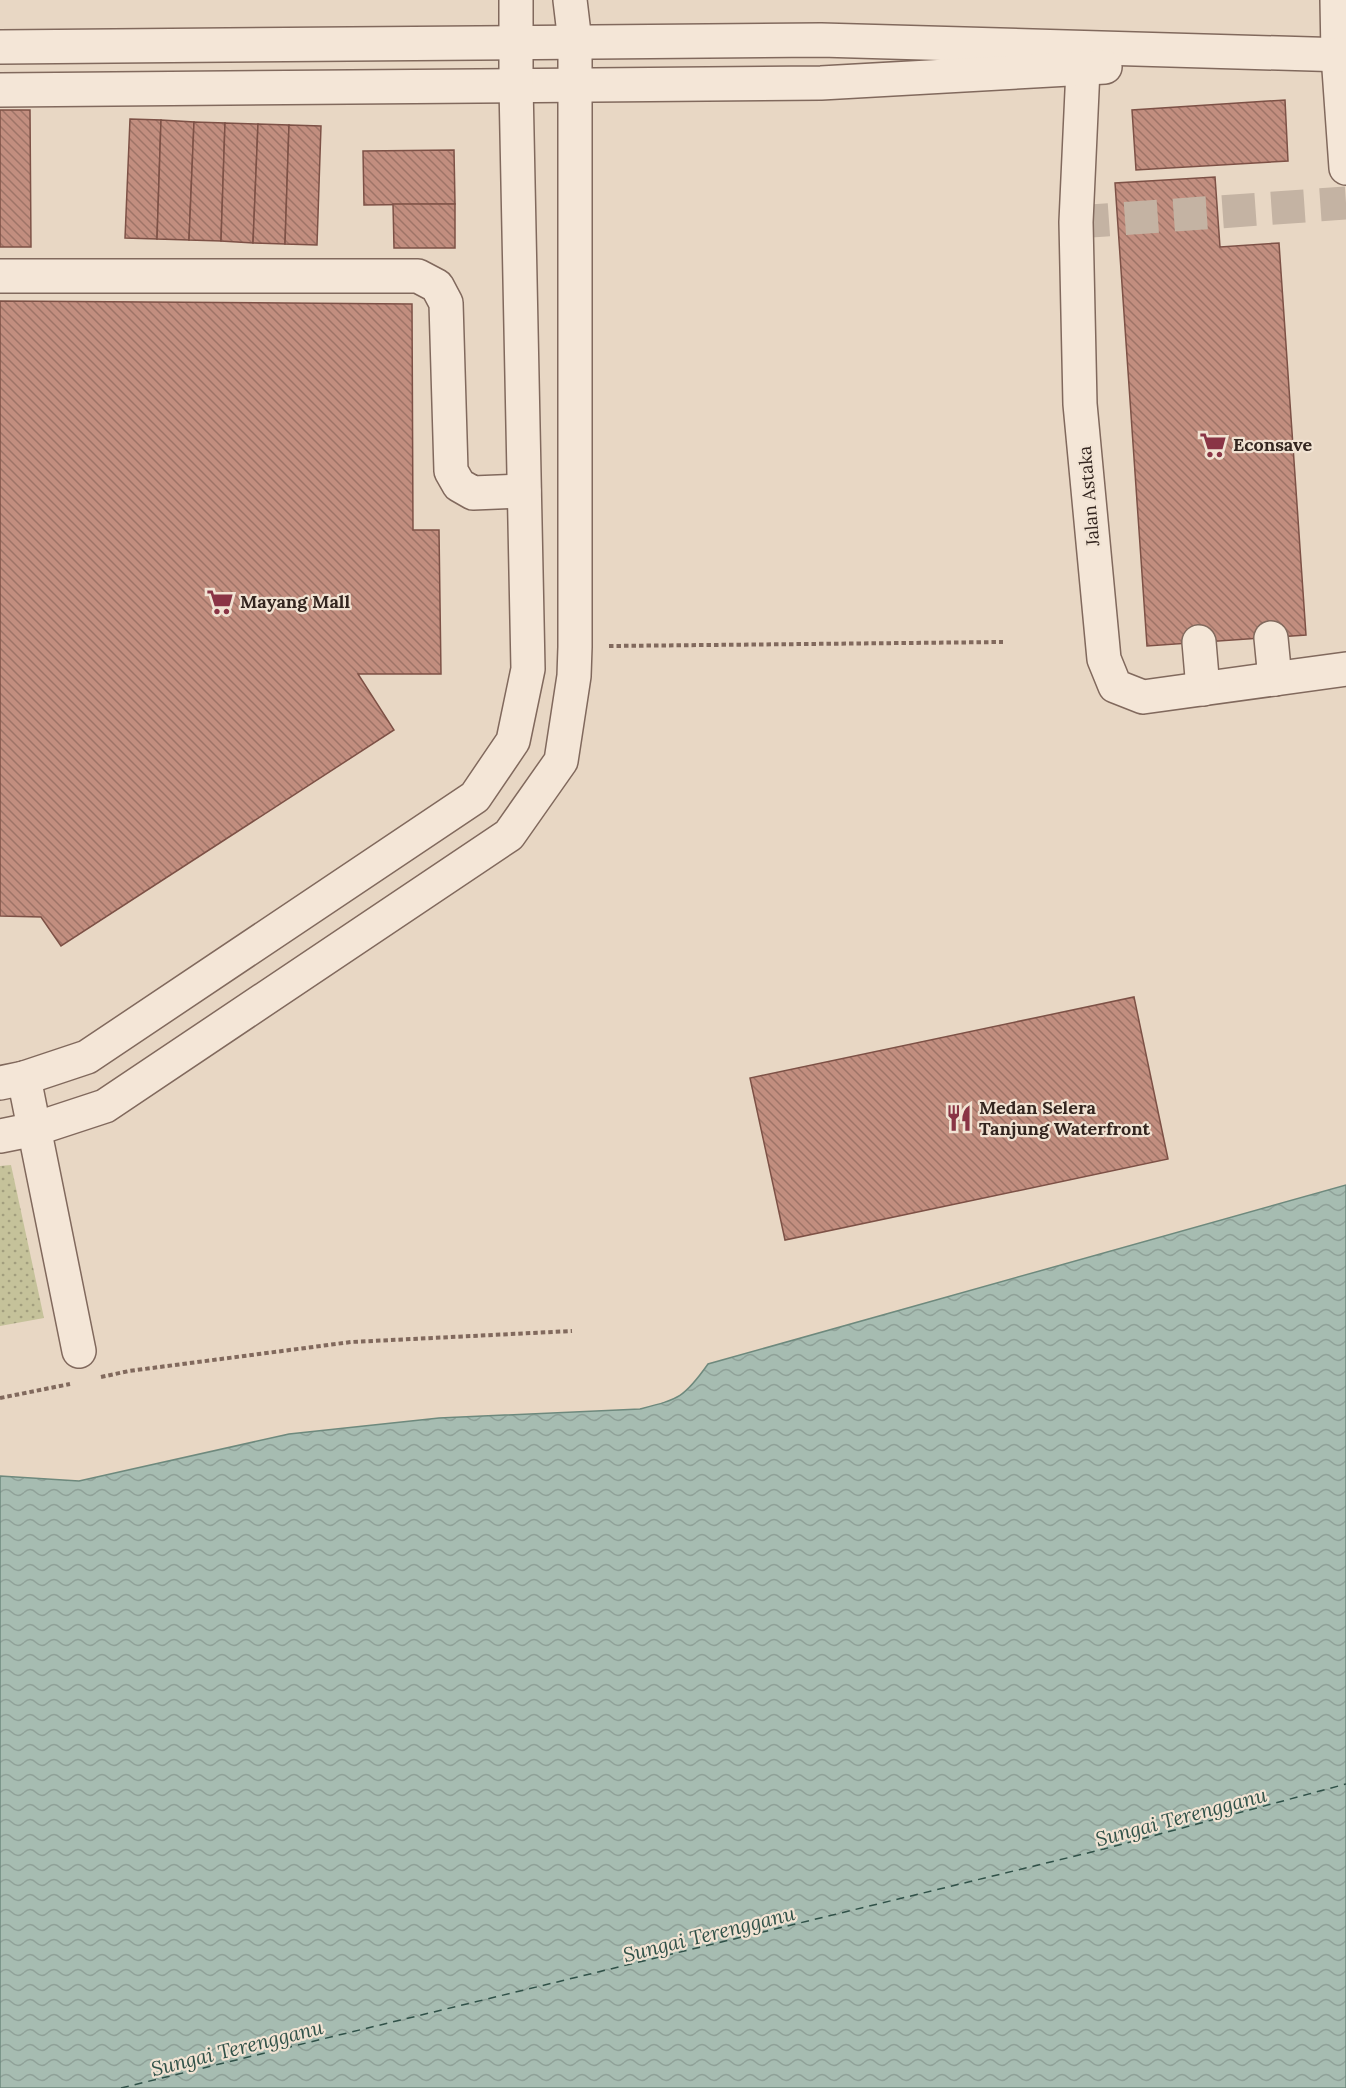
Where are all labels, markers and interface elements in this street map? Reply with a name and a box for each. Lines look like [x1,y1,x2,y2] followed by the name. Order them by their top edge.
[1198,430,1228,460] supermarket icon: Econsave
[1233,433,1313,456] place label: Econsave
[1073,445,1104,548] street label: Jalan Astaka
[205,587,235,617] supermarket icon: Mayang Mall
[240,590,350,613] place label: Mayang Mall
[979,1096,1151,1140] place label: Medan Selera Tanjung Waterfront
[944,1103,974,1133] restaurant icon: Medan Selera Tanjung Waterfront
[1092,1782,1269,1851] water label: Sungai Terengganu
[620,1900,798,1967] water label: Sungai Terengganu
[148,2014,326,2081] water label: Sungai Terengganu

